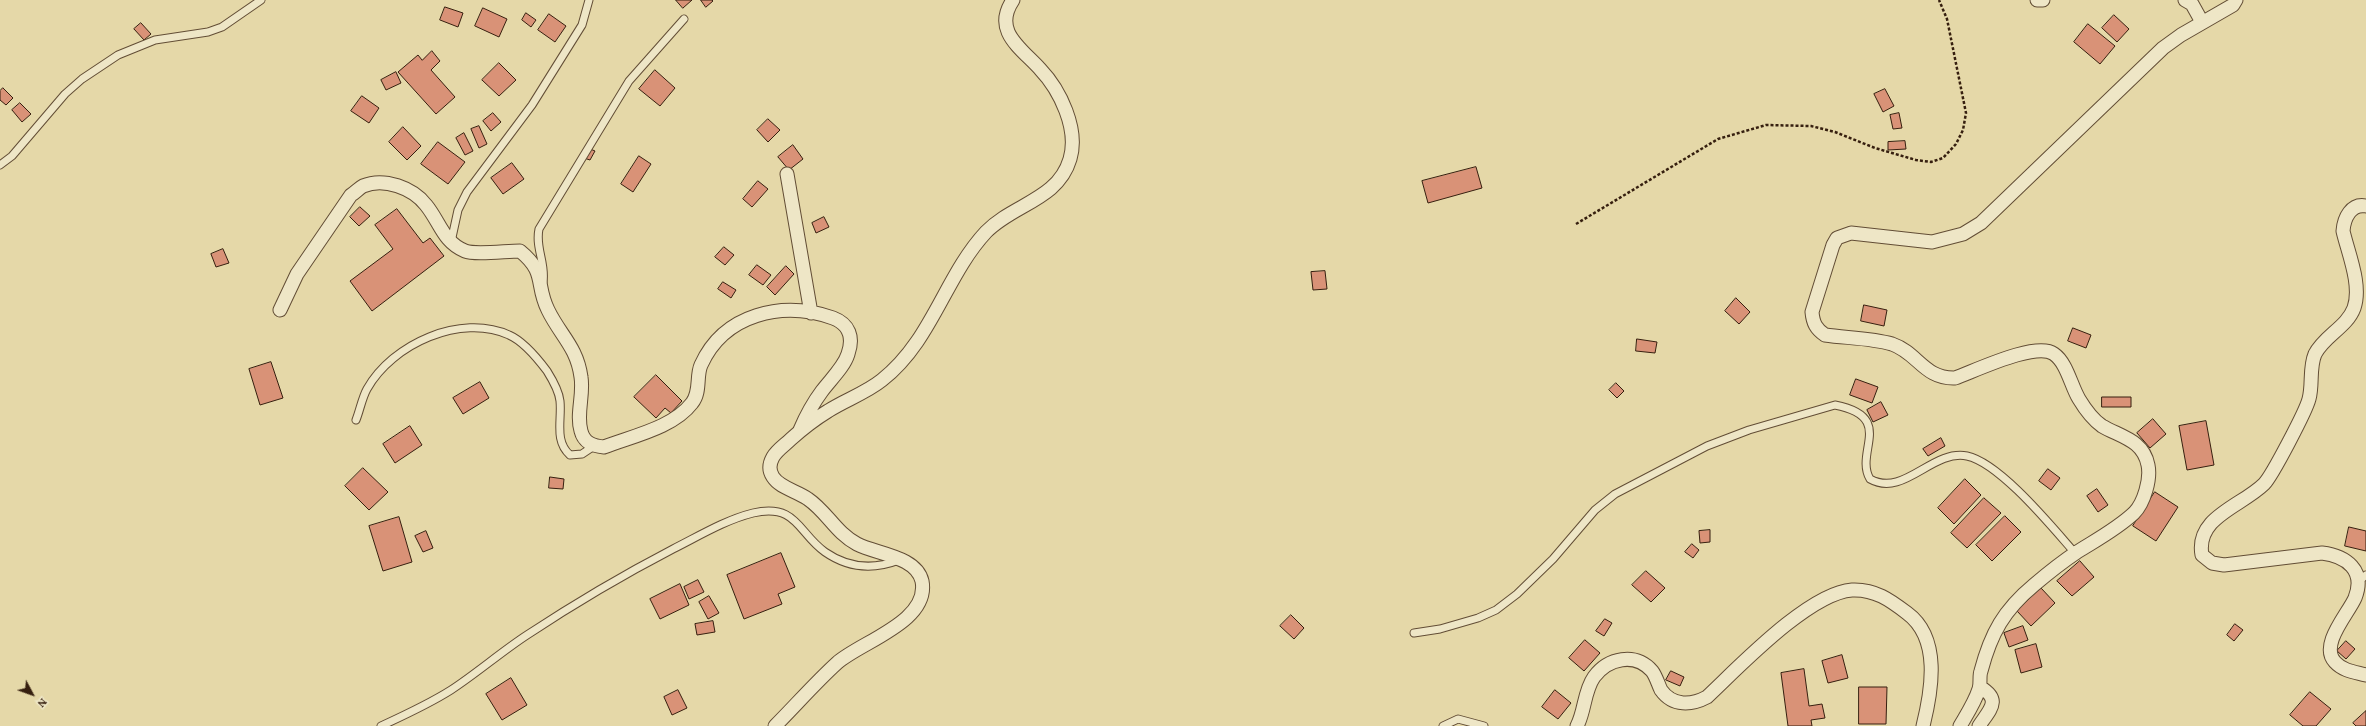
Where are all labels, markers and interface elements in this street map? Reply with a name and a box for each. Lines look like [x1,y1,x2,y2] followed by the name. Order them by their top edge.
[12,674,52,714] north arrow
[33,694,50,710] text: N

